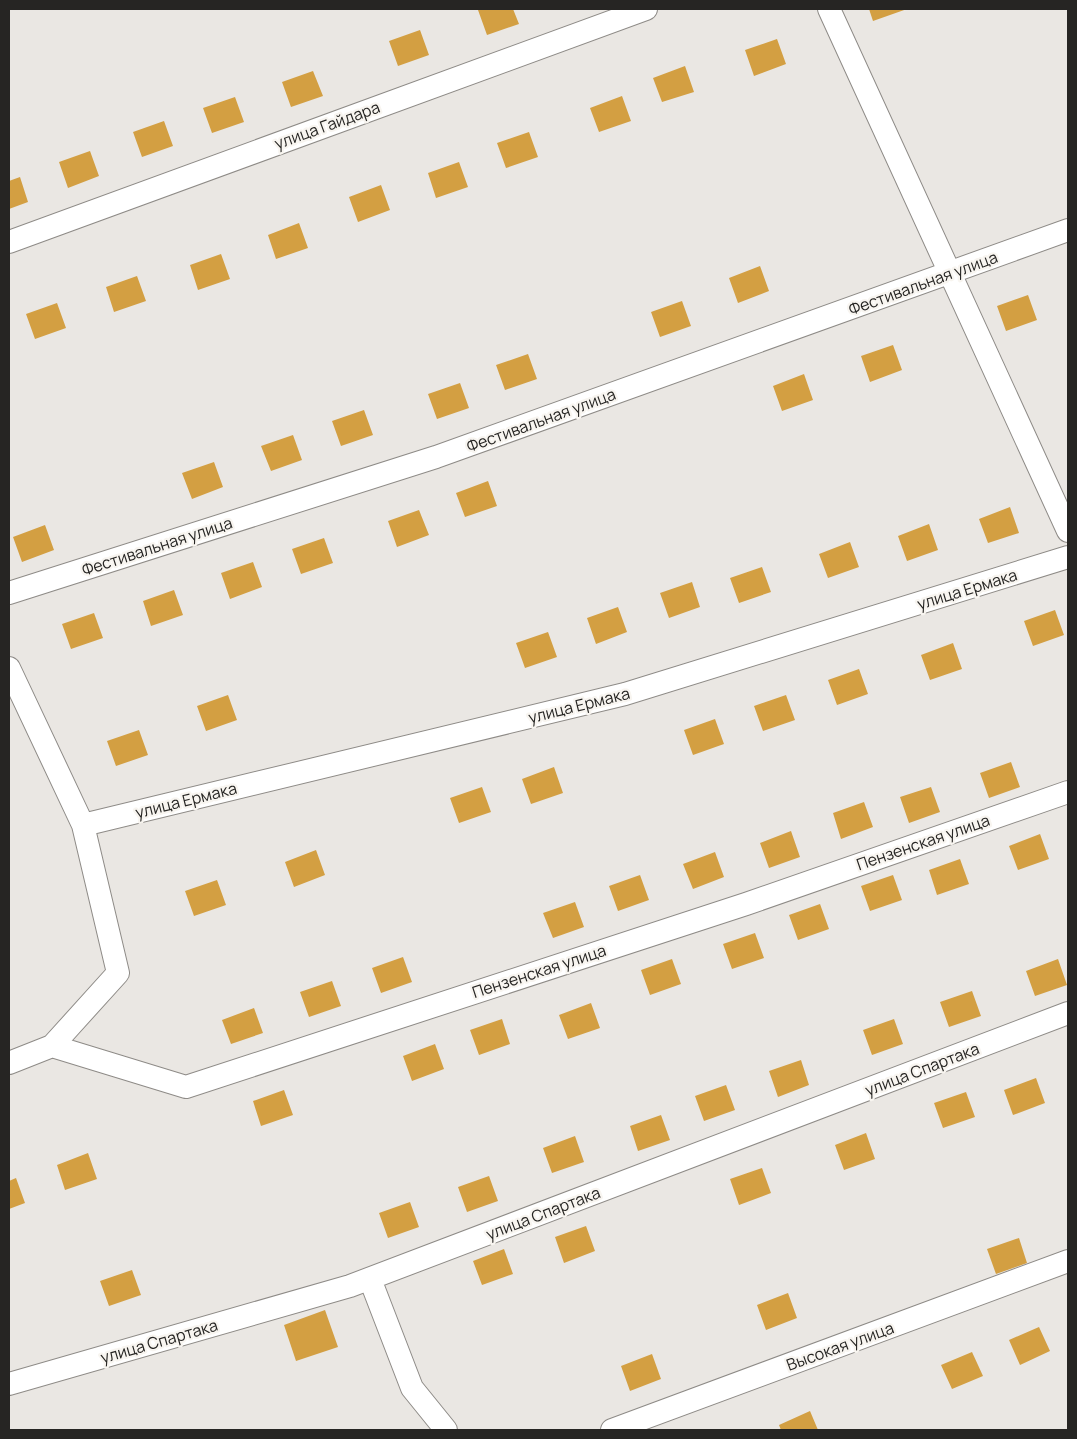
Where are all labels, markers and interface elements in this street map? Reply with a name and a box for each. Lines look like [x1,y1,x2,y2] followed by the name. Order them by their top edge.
[271,96,383,154] street label: улица Гайдара
[845,246,1001,320] street label: Фестивальная улица
[463,383,619,457] street label: Фестивальная улица
[79,511,235,581] street label: Фестивальная улица
[914,563,1020,615] street label: улица Ермака
[526,682,632,728] street label: улица Ермака
[133,777,239,823] street label: улица Ермака
[853,809,993,875] street label: Пензенская улица
[469,939,609,1003] street label: Пензенская улица
[862,1037,982,1101] street label: улица Спартака
[483,1181,603,1245] street label: улица Спартака
[98,1314,220,1368] street label: улица Спартака
[783,1316,897,1376] street label: Высокая улица

